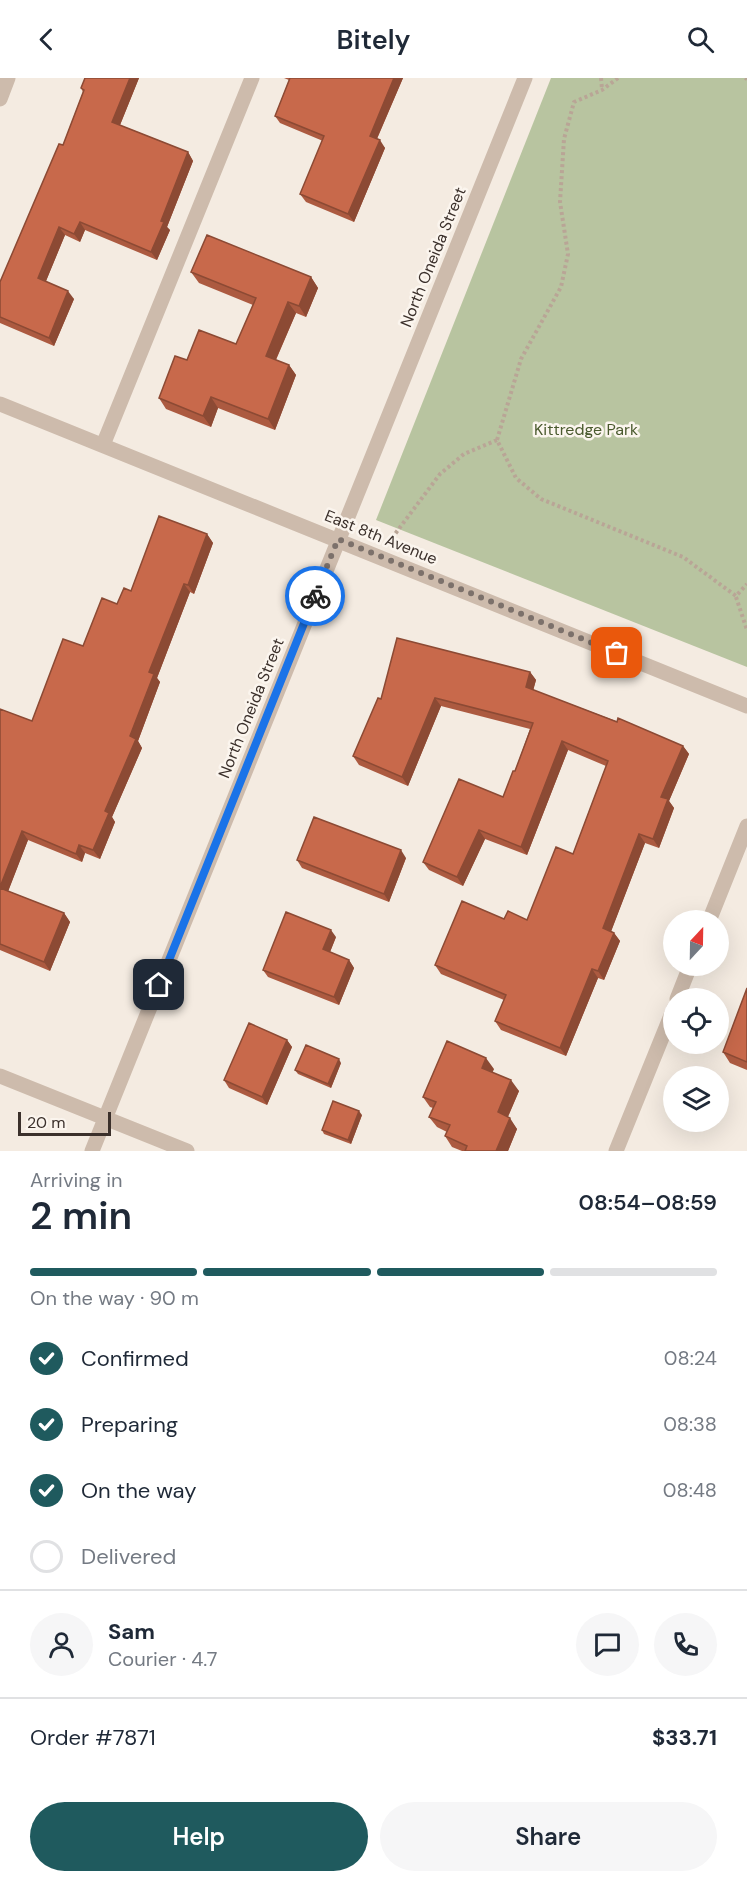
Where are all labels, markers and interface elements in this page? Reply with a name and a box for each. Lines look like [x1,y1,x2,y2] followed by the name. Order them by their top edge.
[337,22,410,57] text: Bitely
[30,23,63,56] icon: back
[684,23,717,56] icon: search
[395,184,471,330] street label: North Oneida Street
[534,419,638,440] park label: Kittredge Park
[322,505,440,569] street label: East 8th Avenue
[285,566,345,626] courier
[299,580,332,613] icon: bike
[591,627,642,678] pin
[213,635,289,781] street label: North Oneida Street
[600,636,633,669] icon: bag
[663,910,729,976] north arrow
[663,910,729,1132] map controls
[133,959,184,1010] pin
[142,968,175,1001] icon: home
[663,988,729,1054] button: locate
[663,1066,729,1132] button: layers
[18,1109,111,1136] scale bar
[27,1112,66,1133] text: 20 m
[30,1167,122,1193] text: Arriving in
[579,1188,717,1217] text: 08:54–08:59
[30,1190,132,1241] text: 2 min
[30,1285,199,1311] text: On the way · 90 m
[30,1342,63,1375] icon: check
[81,1344,189,1373] text: Confirmed
[664,1345,717,1371] text: 08:24
[30,1408,63,1441] icon: check
[81,1410,178,1439] text: Preparing
[663,1411,717,1437] text: 08:38
[30,1474,63,1507] icon: check
[81,1476,196,1505] text: On the way
[663,1477,717,1503] text: 08:48
[81,1542,176,1571] text: Delivered
[30,1613,93,1676] button: person
[576,1613,639,1676] button: chat
[654,1613,717,1676] button: phone
[108,1617,155,1646] text: Sam
[108,1646,217,1672] text: Courier · 4.7
[30,1723,156,1752] text: Order #7871
[652,1723,717,1752] text: $33.71
[30,1802,368,1871] button: Help
[380,1802,717,1871] button: Share

